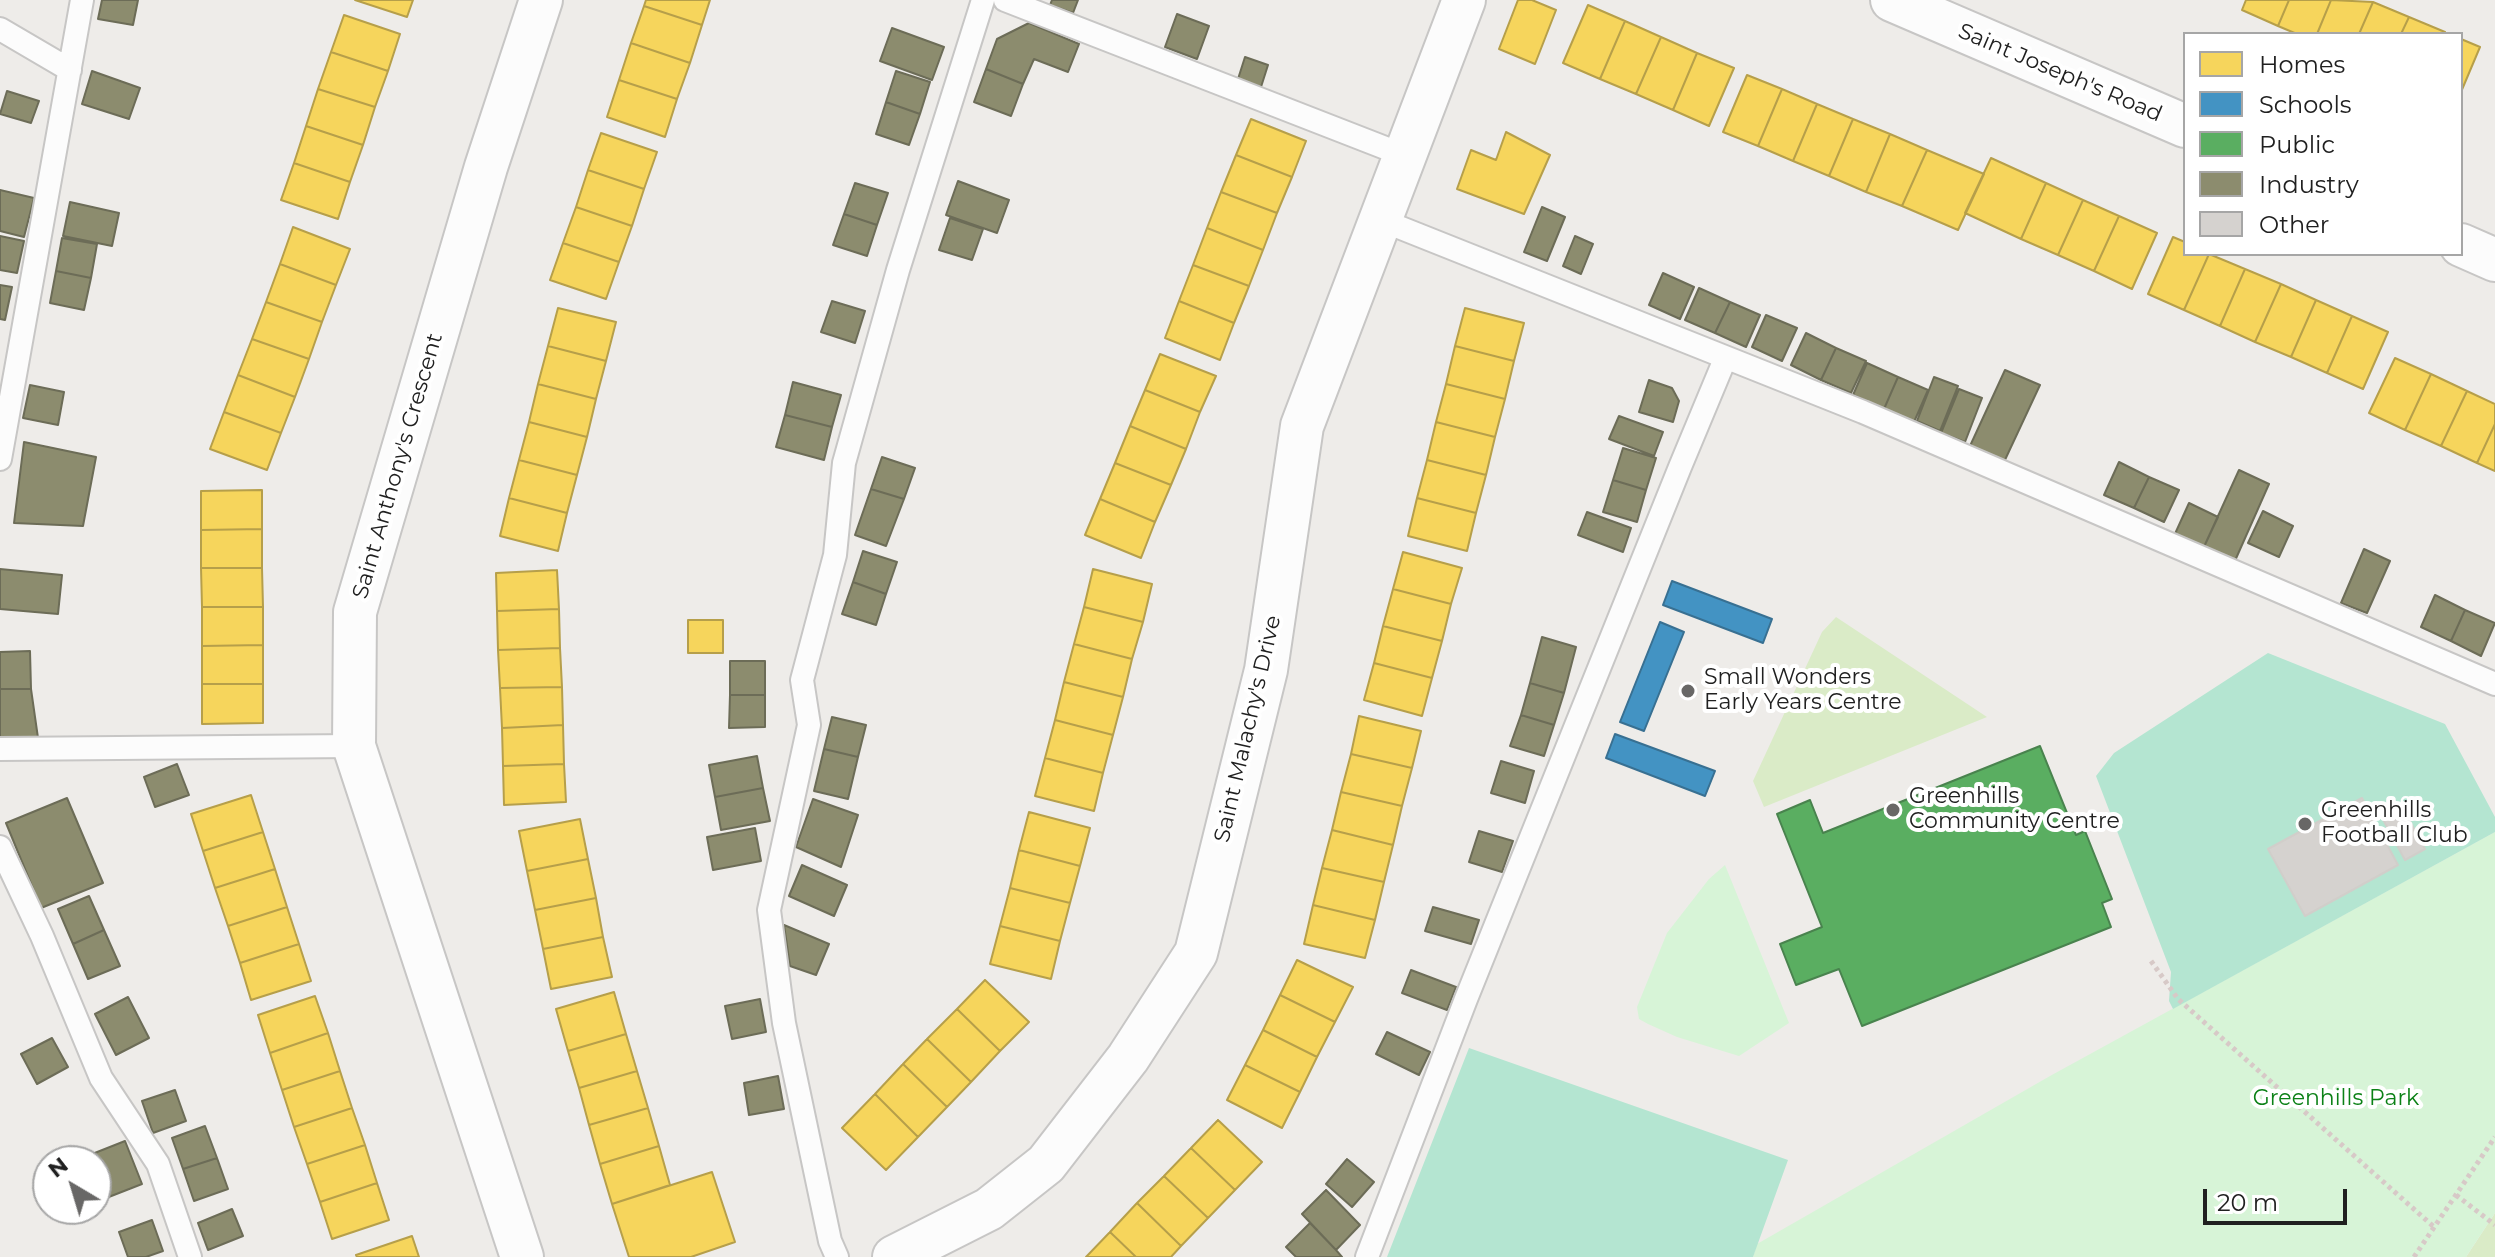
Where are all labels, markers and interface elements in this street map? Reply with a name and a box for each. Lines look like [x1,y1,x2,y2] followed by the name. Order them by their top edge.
[1954,18,2166,128] street label: Saint Joseph's Road
[2183,32,2463,256] legend
[2259,50,2345,79] text: Homes
[2259,90,2352,119] text: Schools
[2259,130,2335,159] text: Public
[2259,170,2359,199] text: Industry
[2259,210,2329,239] text: Other
[347,330,449,602] street label: Saint Anthony's Crescent
[1209,613,1287,845] street label: Saint Malachy's Drive
[1704,665,1902,716] place label: Small Wonders Early Years Centre
[1679,682,1697,700] marker: Small Wonders Early Years Centre
[1909,784,2120,836] place label: Greenhills Community Centre
[2321,798,2468,850] place label: Greenhills Football Club
[1884,801,1902,819] marker: Greenhills Community Centre
[2296,815,2314,833] marker: Greenhills Football Club
[2253,1086,2419,1112] park label: Greenhills Park
[32,1145,112,1225] north arrow
[43,1151,73,1183] text: N
[2207,1173,2351,1223] scale bar
[2217,1188,2278,1217] text: 20 m

